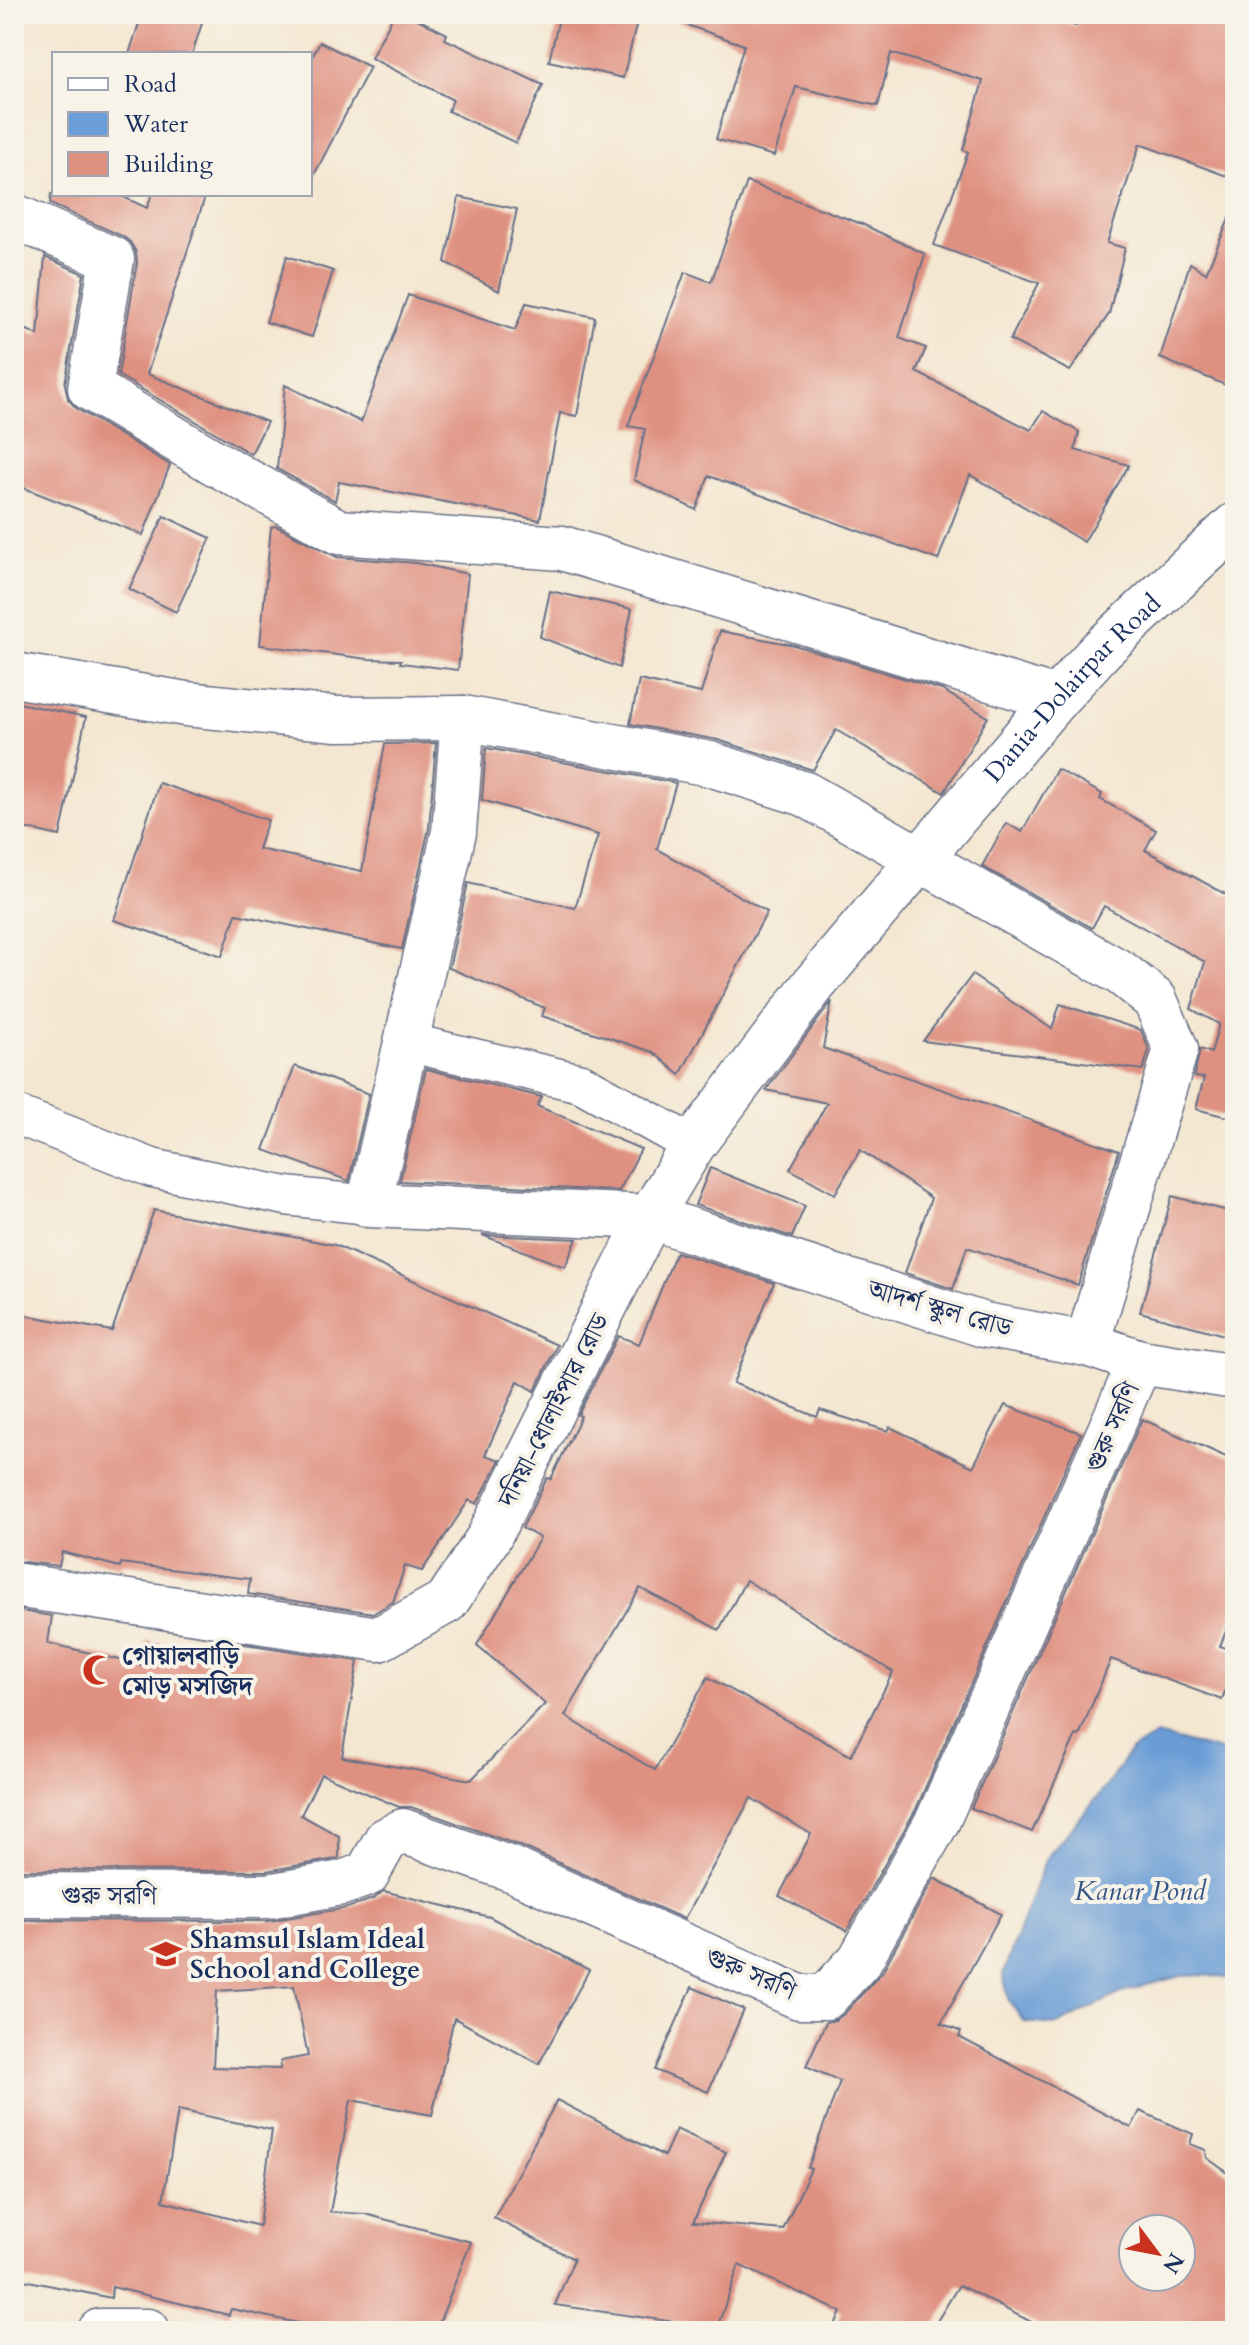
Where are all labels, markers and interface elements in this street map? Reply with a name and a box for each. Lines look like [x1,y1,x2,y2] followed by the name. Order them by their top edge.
[52,52,312,196] legend
[124,68,177,101] text: Road
[123,108,188,141] text: Water
[124,148,214,181] text: Building
[976,586,1169,790] street label: Dania-Dolairpar Road
[863,1271,1017,1346] street label: আদর্শ স্কুল রোড
[489,1307,618,1514] street label: দনিয়া-ধোলাইপার রোড
[1077,1375,1148,1478] street label: গুরু সরণি
[122,1638,254,1703] place label: গোয়ালবাড়ি মোড় মসজিদ
[81,1653,115,1687] mosque icon: গোয়ালবাড়ি মোড় মসজিদ
[1074,1872,1207,1910] water label: Kanar Pond
[61,1878,158,1913] street label: গুরু সরণি
[190,1922,425,1987] place label: Shamsul Islam Ideal School and College
[149,1937,183,1971] school or university icon: Shamsul Islam Ideal School and College
[700,1939,803,2009] street label: গুরু সরণি
[1117,2213,1197,2293] north arrow
[1155,2247,1191,2279] text: N

